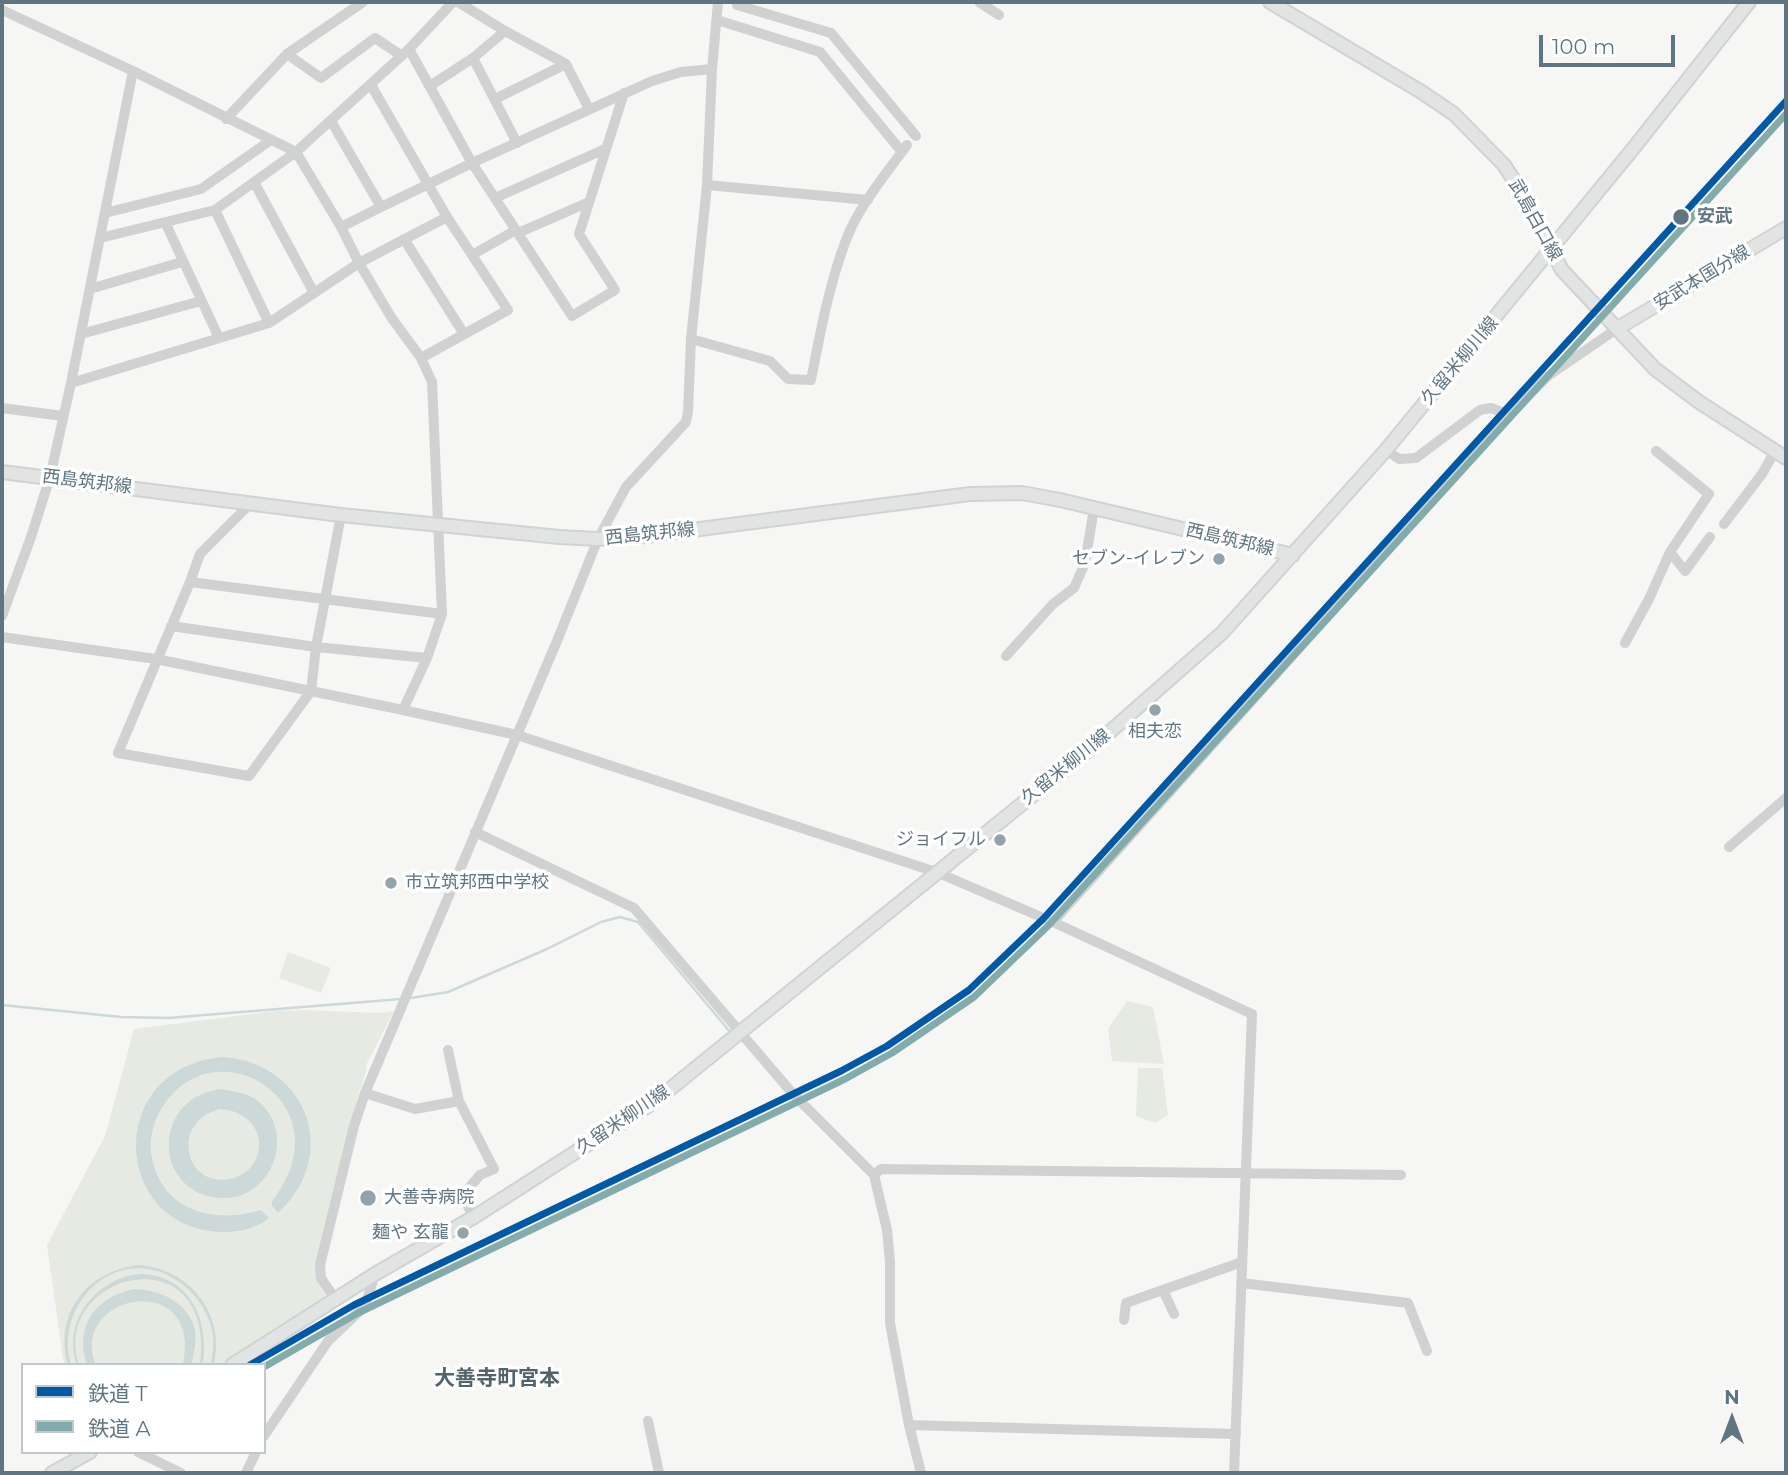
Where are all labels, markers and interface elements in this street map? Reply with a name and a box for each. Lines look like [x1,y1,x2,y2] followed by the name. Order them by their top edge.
[1543,21,1680,65] scale bar
[1552,34,1615,59] text: 100 m
[1504,175,1566,265] street label: 武島白口線
[1697,206,1733,228] place label: 安武
[1671,207,1691,227] marker: 安武
[1650,241,1754,315] street label: 安武本国分線
[1417,313,1503,409] street label: 久留米柳川線
[41,466,133,498] street label: 西島筑邦線
[604,519,696,549] street label: 西島筑邦線
[1184,519,1276,561] street label: 西島筑邦線
[1072,548,1205,570] place label: セブン-イレブン
[1211,551,1227,567] marker: セブン-イレブン
[1147,702,1163,718] marker: 相夫恋
[1128,721,1182,743] place label: 相夫恋
[1017,725,1115,809] street label: 久留米柳川線
[896,829,986,851] place label: ジョイフル
[992,832,1008,848] marker: ジョイフル
[405,872,549,894] place label: 市立筑邦西中学校
[383,875,399,891] marker: 市立筑邦西中学校
[572,1081,674,1159] street label: 久留米柳川線
[384,1187,474,1209] place label: 大善寺病院
[358,1188,378,1208] marker: 大善寺病院
[372,1222,449,1244] place label: 麺や 玄龍
[455,1225,471,1241] marker: 麺や 玄龍
[21,1363,266,1454] legend
[434,1366,560,1392] district label: 大善寺町宮本
[88,1381,148,1406] text: 鉄道 T
[1697,1384,1767,1454] north arrow
[1724,1386,1740,1409] text: N
[88,1416,151,1441] text: 鉄道 A

